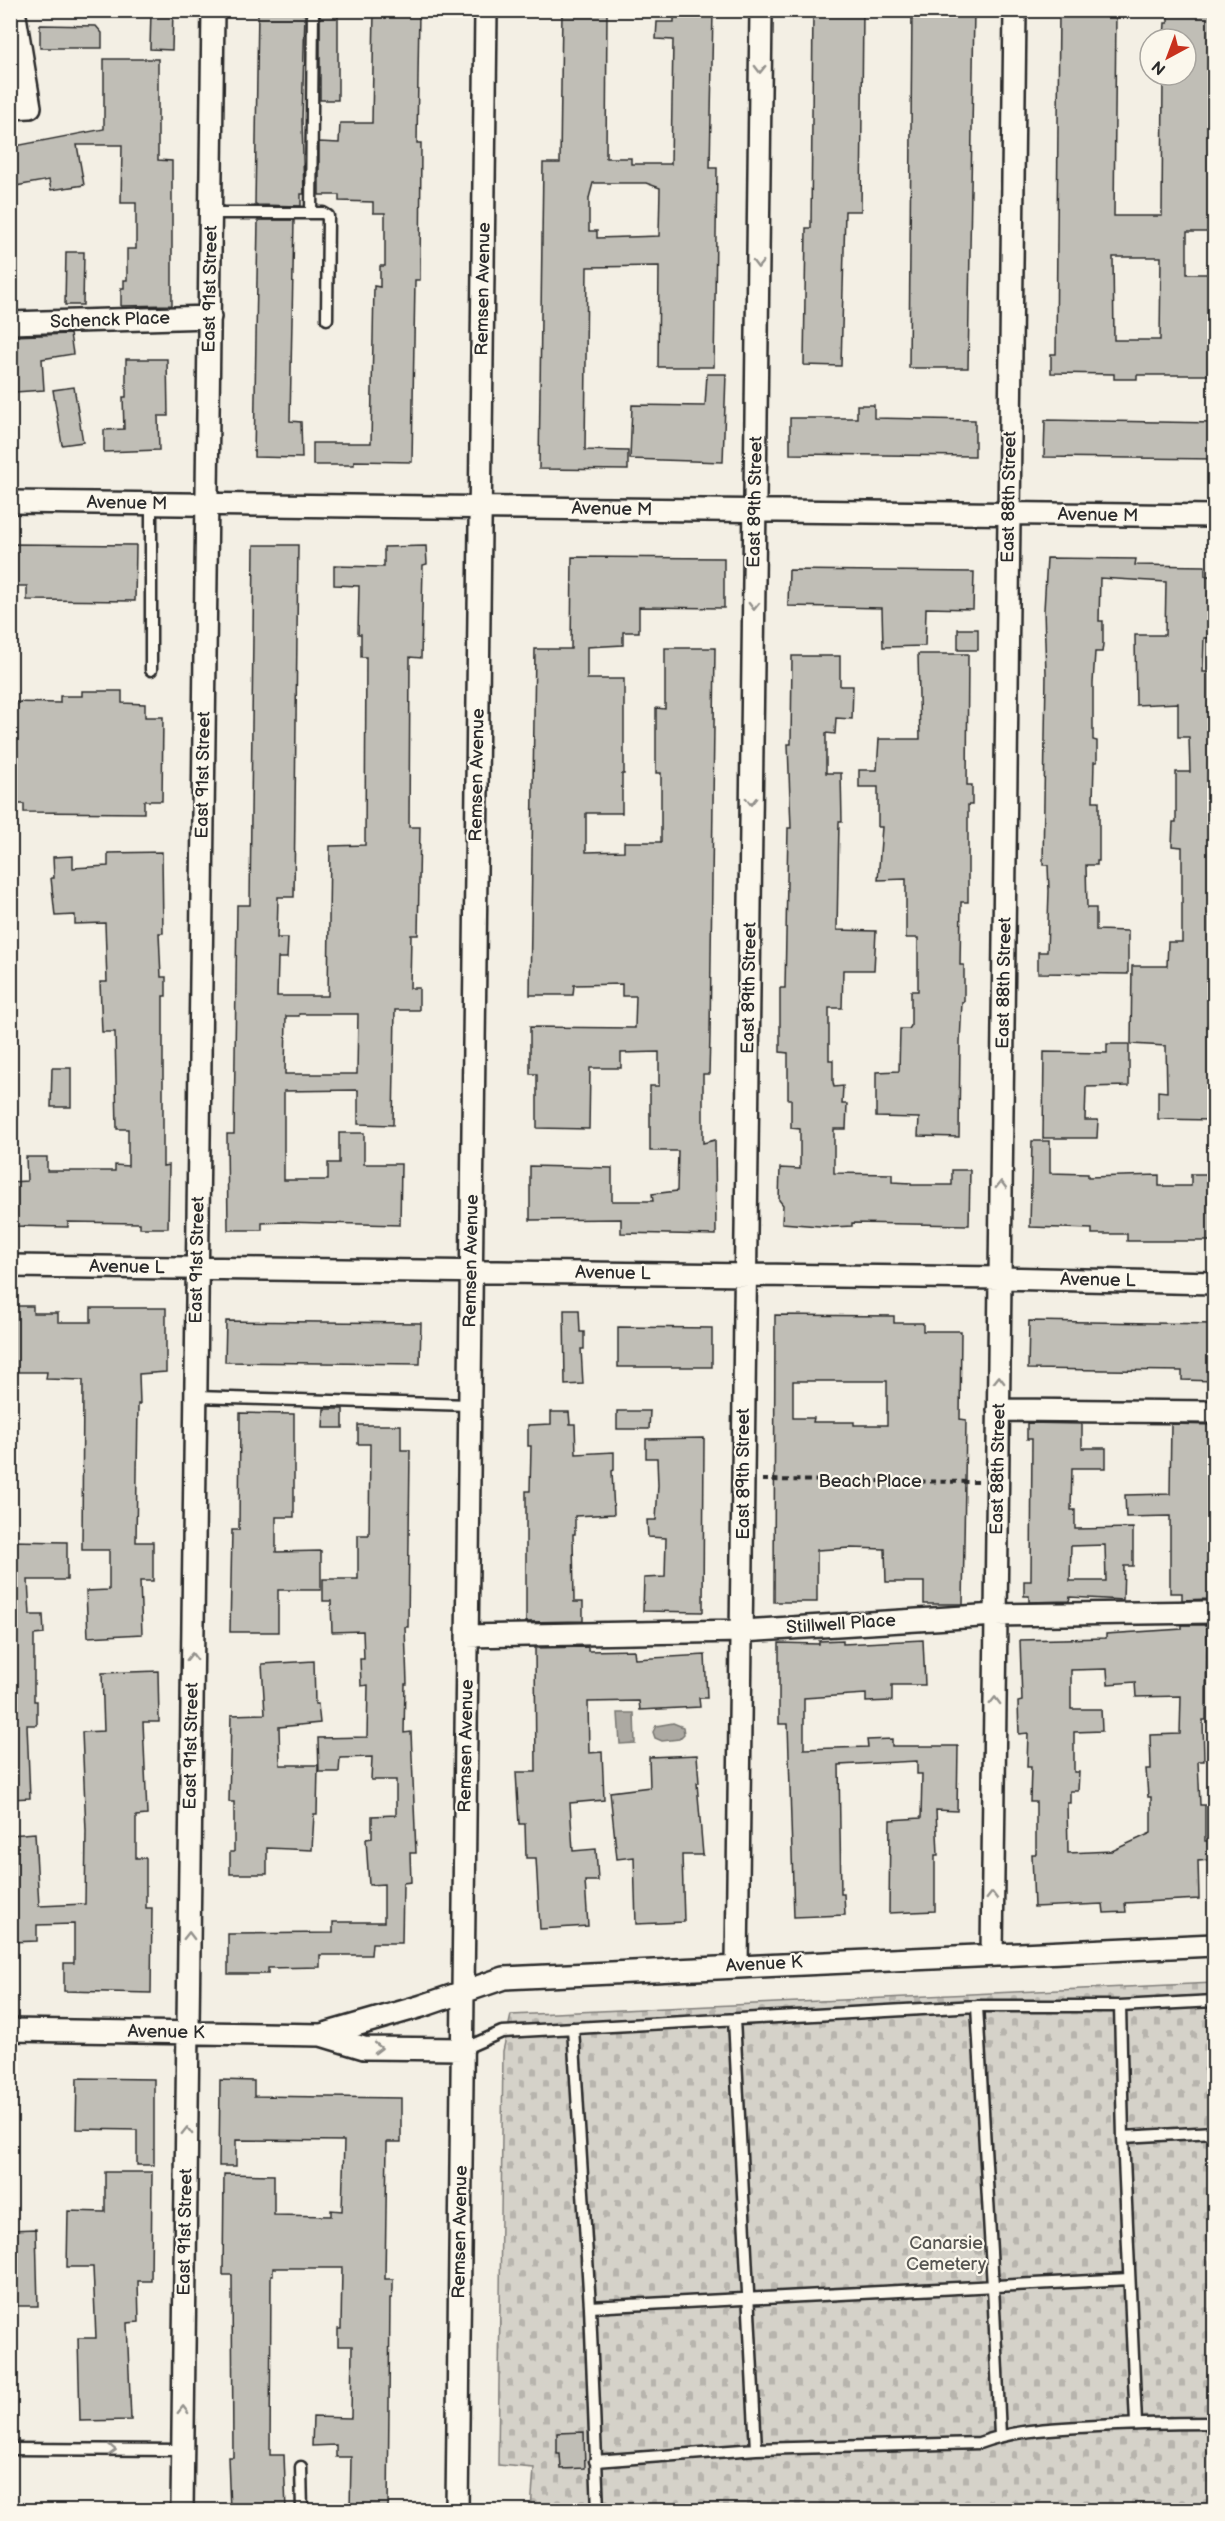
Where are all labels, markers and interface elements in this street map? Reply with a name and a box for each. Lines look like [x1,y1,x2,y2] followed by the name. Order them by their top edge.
[1138,27,1198,87] north arrow
[1148,56,1170,78] text: N
[754,64,766,73] one-way arrow
[471,222,495,356] street label: Remsen Avenue
[198,225,222,353] street label: East 91st Street
[752,259,764,268] one-way arrow
[50,307,171,333] street label: Schenck Place
[997,430,1021,563] street label: East 88th Street
[743,436,767,568] street label: East 89th Street
[86,492,168,514] street label: Avenue M
[571,498,653,520] street label: Avenue M
[1057,504,1139,526] street label: Avenue M
[747,601,760,610] one-way arrow
[465,708,489,842] street label: Remsen Avenue
[191,711,215,839] street label: East 91st Street
[745,796,757,805] one-way arrow
[992,916,1016,1049] street label: East 88th Street
[737,922,761,1054] street label: East 89th Street
[995,1181,1007,1190] one-way arrow
[459,1194,483,1328] street label: Remsen Avenue
[185,1196,209,1324] street label: East 91st Street
[89,1256,166,1278] street label: Avenue L
[575,1262,652,1284] street label: Avenue L
[1060,1269,1137,1291] street label: Avenue L
[993,1376,1005,1385] one-way arrow
[986,1402,1010,1535] street label: East 88th Street
[733,1408,754,1540] street label: East 89th Street
[818,1471,922,1492] street label: Beach Place
[785,1610,897,1638] street label: Stillwell Place
[186,1653,198,1662] one-way arrow
[454,1679,478,1813] street label: Remsen Avenue
[179,1682,203,1810] street label: East 91st Street
[989,1697,1001,1706] one-way arrow
[986,1892,998,1901] one-way arrow
[183,1932,195,1941] one-way arrow
[725,1951,803,1976] street label: Avenue K
[127,2021,205,2043] street label: Avenue K
[374,2042,383,2054] one-way arrow
[180,2127,193,2136] one-way arrow
[448,2165,472,2299] street label: Remsen Avenue
[173,2168,197,2296] street label: East 91st Street
[906,2233,987,2275] park label: Canarsie Cemetery
[177,2406,189,2415] one-way arrow
[108,2443,117,2456] one-way arrow

